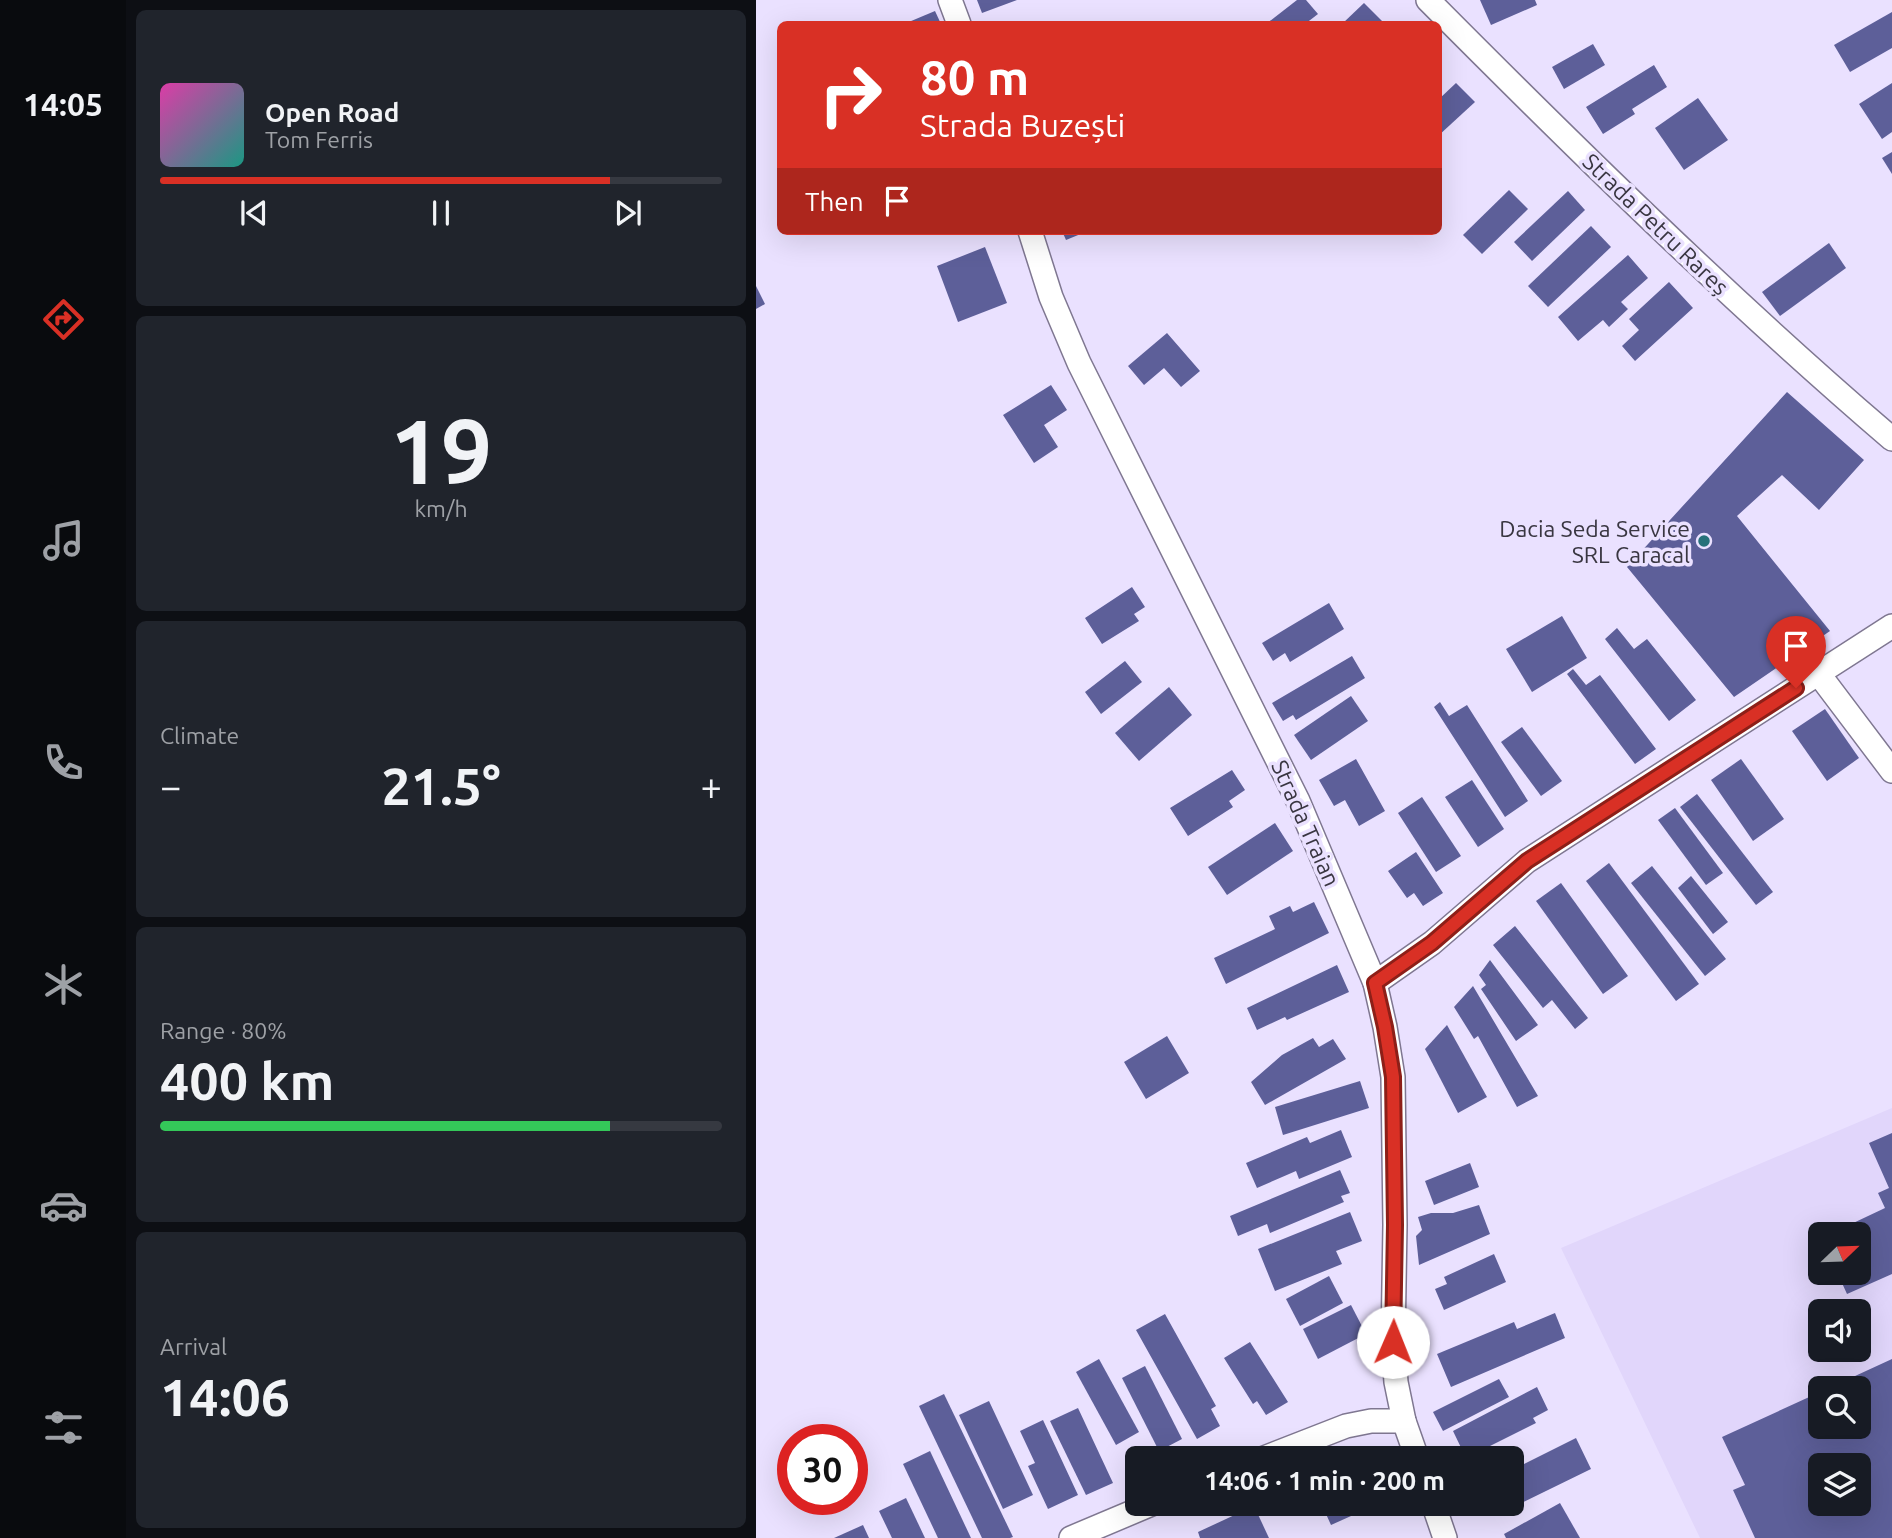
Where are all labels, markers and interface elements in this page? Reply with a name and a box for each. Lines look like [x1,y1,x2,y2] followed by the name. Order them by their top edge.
[805,49,896,140] icon: right
[920,49,1029,104] text: 80 m
[23,86,103,122] text: 14:05
[265,98,399,127] text: Open Road
[920,107,1125,143] text: Strada Buzești
[265,127,373,152] text: Tom Ferris
[1578,148,1734,300] street label: Strada Petru Rareș
[878,182,916,220] icon: arrive
[805,187,864,216] text: Then
[235,194,273,232] icon: previous
[422,194,460,232] icon: pause
[609,194,647,232] icon: next
[39,295,88,344] icon: directions
[390,399,492,501] text: 19
[414,496,468,521] text: km/h
[39,516,88,565] icon: music
[1499,516,1690,567] place label: Dacia Seda Service SRL Caracal
[1696,533,1712,549] marker: Dacia Seda Service SRL Caracal
[1766,616,1826,688] pin
[1777,627,1815,665] icon: arrive
[160,723,239,748] text: Climate
[39,738,88,787] icon: phone
[1267,756,1345,890] street label: Strada Traian
[381,757,501,815] text: 21.5°
[160,765,181,807] text: −
[701,765,722,807] text: +
[39,960,88,1009] icon: climate
[160,1018,287,1043] text: Range · 80%
[160,1052,334,1110] text: 400 km
[39,1181,88,1230] icon: car
[1808,1222,1871,1284] north arrow
[1808,1222,1871,1516] map controls
[1808,1299,1871,1362] button: sound
[1356,1305,1430,1379] position arrow
[160,1334,227,1359] text: Arrival
[160,1368,290,1426] text: 14:06
[1808,1376,1871,1439] button: search
[39,1403,88,1452] icon: filters
[777,1424,868,1515] speed limit sign: 30
[1808,1453,1871,1516] button: layers
[1204,1466,1445,1495] text: 14:06 · 1 min · 200 m

